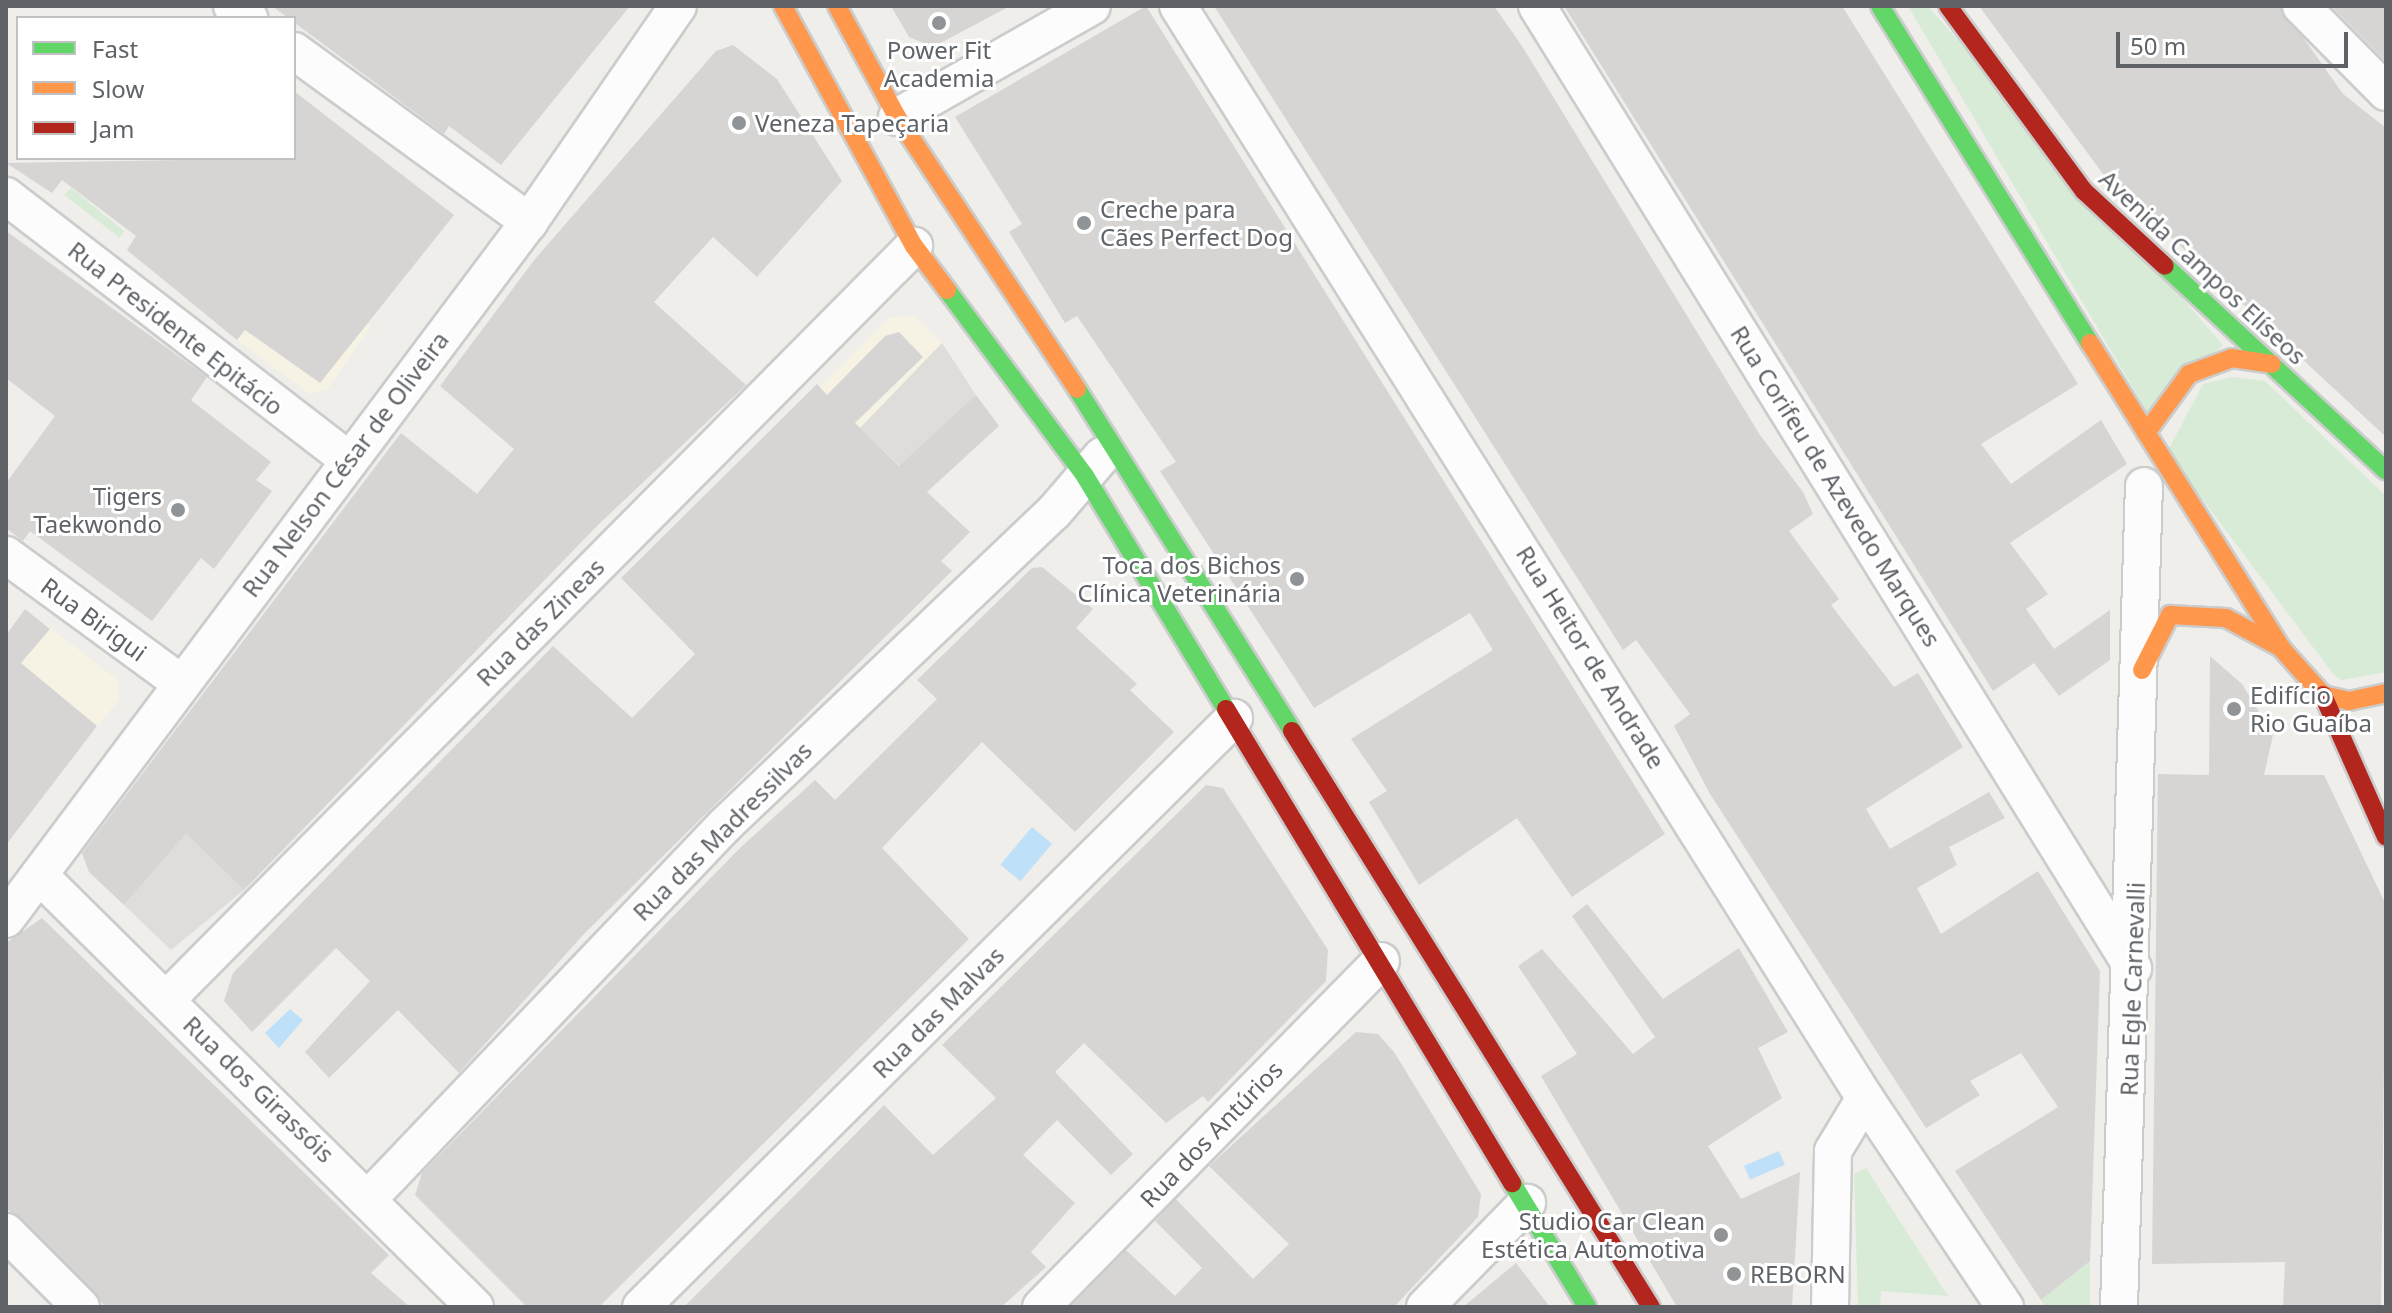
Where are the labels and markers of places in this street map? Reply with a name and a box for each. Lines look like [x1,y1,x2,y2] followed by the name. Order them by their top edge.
[930,14,948,32] marker: Power Fit Academia
[884,36,994,92] place label: Power Fit Academia
[755,109,949,137] place label: Veneza Tapeçaria
[730,114,748,132] marker: Veneza Tapeçaria
[1100,195,1293,251] place label: Creche para Cães Perfect Dog
[1075,214,1093,232] marker: Creche para Cães Perfect Dog
[33,482,162,538] place label: Tigers Taekwondo
[169,501,187,519] marker: Tigers Taekwondo
[1078,551,1281,607] place label: Toca dos Bichos Clínica Veterinária
[1288,570,1306,588] marker: Toca dos Bichos Clínica Veterinária
[2250,681,2372,737] place label: Edifício Rio Guaíba
[2225,700,2243,718] marker: Edifício Rio Guaíba
[1481,1207,1705,1263] place label: Studio Car Clean Estética Automotiva
[1712,1226,1730,1244] marker: Studio Car Clean Estética Automotiva
[1750,1260,1846,1288] place label: REBORN
[1725,1265,1743,1283] marker: REBORN

